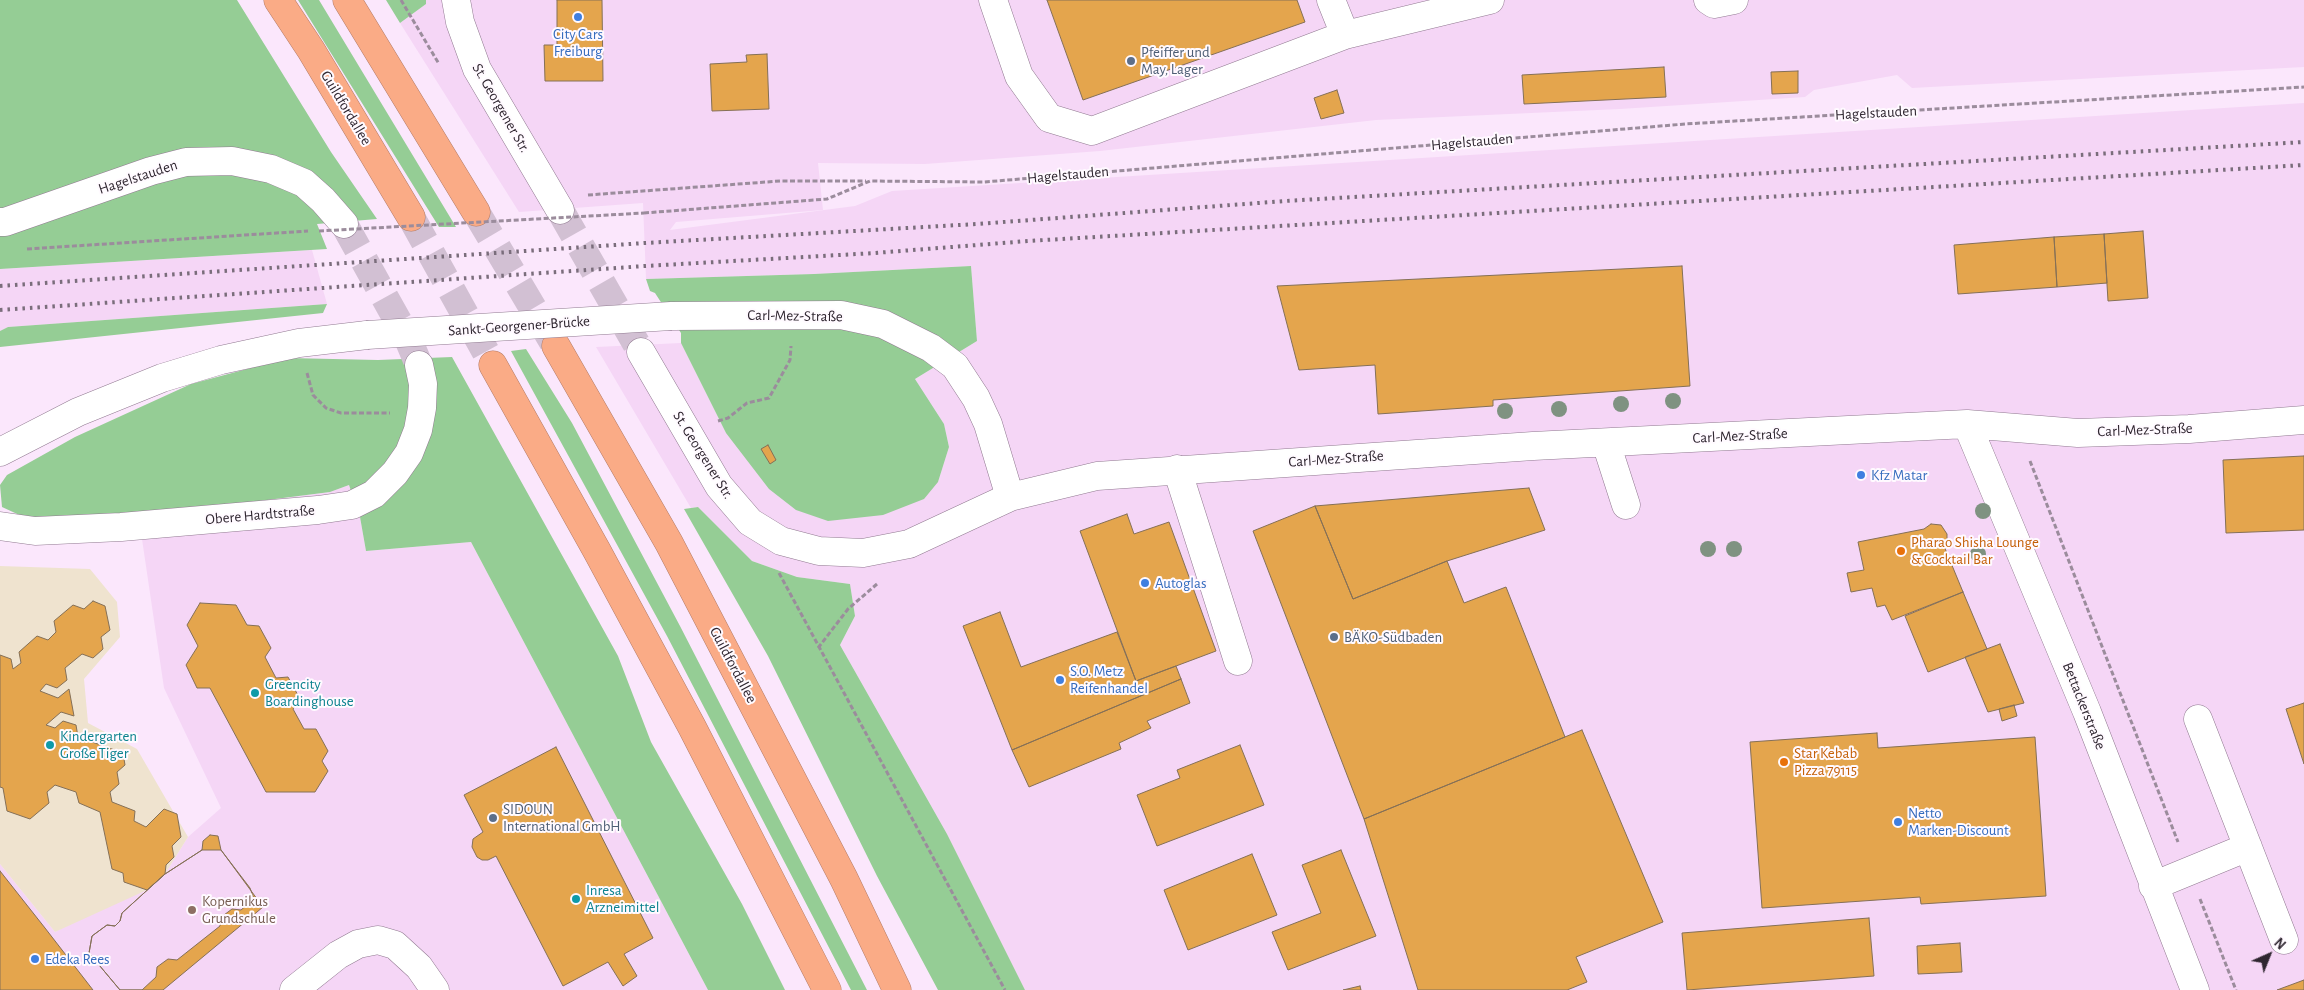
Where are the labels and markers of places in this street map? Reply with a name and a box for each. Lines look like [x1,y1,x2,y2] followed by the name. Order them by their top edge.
[572,11,584,23] marker: City Cars Freiburg
[553,25,603,60] place label: City Cars Freiburg
[1141,43,1210,78] place label: Pfeiffer und May, Lager
[1125,55,1137,67] marker: Pfeiffer und May, Lager
[1871,466,1927,484] place label: Kfz Matar
[1855,469,1867,481] marker: Kfz Matar
[1911,533,2039,568] place label: Pharao Shisha Lounge & Cocktail Bar
[1895,545,1907,557] marker: Pharao Shisha Lounge & Cocktail Bar
[1155,574,1206,592] place label: Autoglas
[1139,577,1151,589] marker: Autoglas
[1344,628,1442,646] place label: BÄKO-Südbaden
[1328,631,1340,643] marker: BÄKO-Südbaden
[1070,662,1148,697] place label: S.O. Metz Reifenhandel
[1054,674,1066,686] marker: S.O. Metz Reifenhandel
[265,675,354,710] place label: Greencity Boardinghouse
[249,687,261,699] marker: Greencity Boardinghouse
[60,727,137,762] place label: Kindergarten Große Tiger
[44,739,56,751] marker: Kindergarten Große Tiger
[1794,744,1857,779] place label: Star Kebab Pizza 79115
[1778,756,1790,768] marker: Star Kebab Pizza 79115
[503,800,620,835] place label: SIDOUN International GmbH
[1908,804,2009,839] place label: Netto Marken-Discount
[487,812,499,824] marker: SIDOUN International GmbH
[1892,816,1904,828] marker: Netto Marken-Discount
[586,881,659,916] place label: Inresa Arzneimittel
[202,892,276,927] place label: Kopernikus Grundschule
[570,893,582,905] marker: Inresa Arzneimittel
[186,904,198,916] marker: Kopernikus Grundschule
[45,950,110,968] place label: Edeka Rees
[29,953,41,965] marker: Edeka Rees

